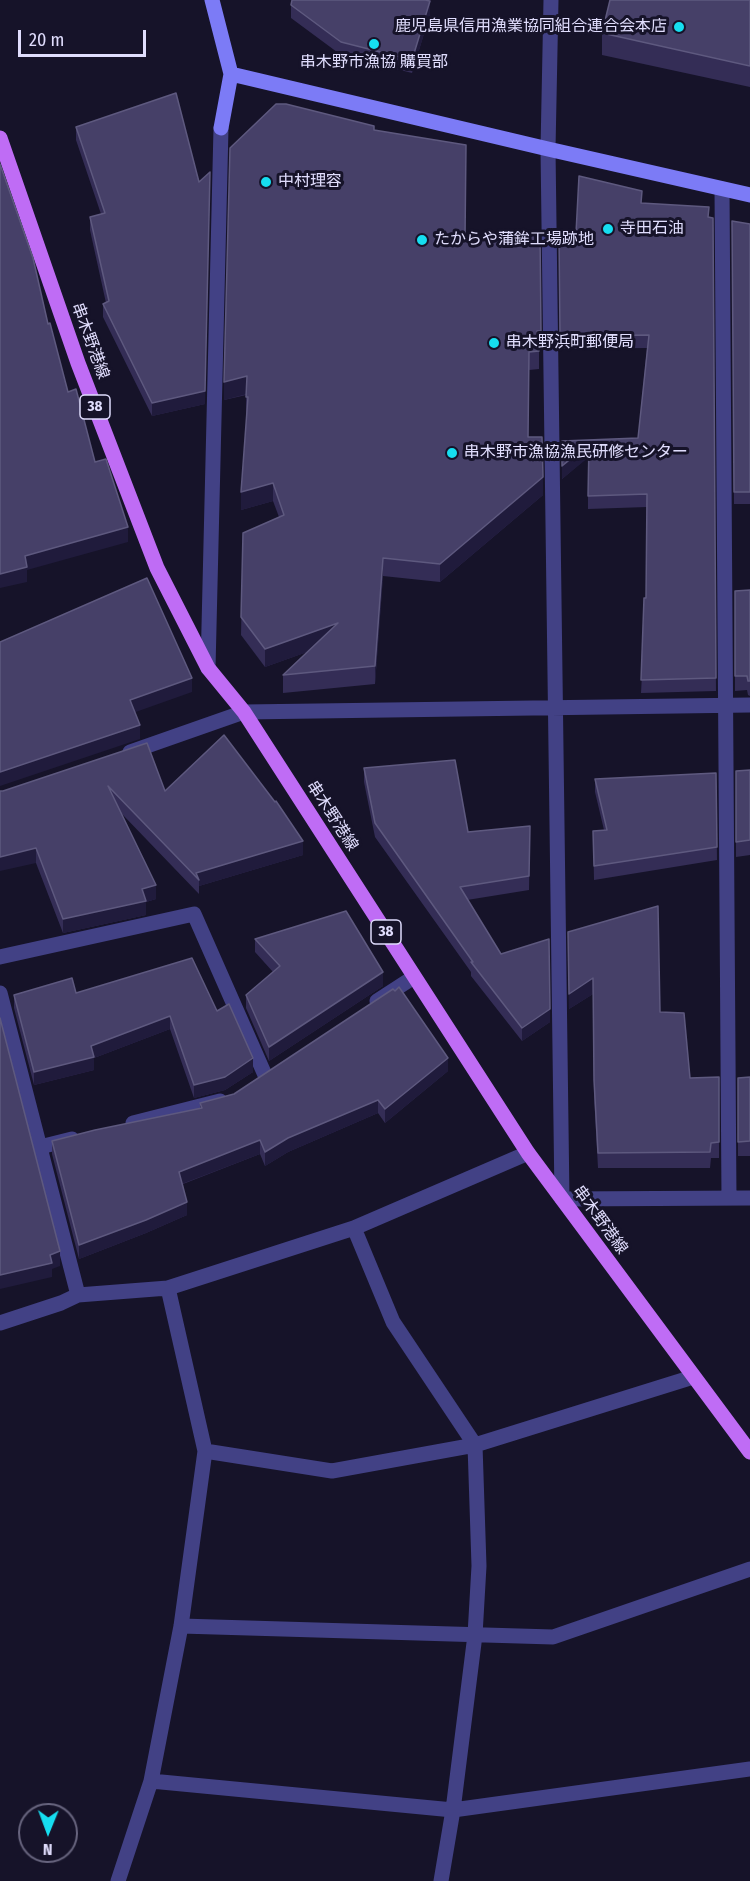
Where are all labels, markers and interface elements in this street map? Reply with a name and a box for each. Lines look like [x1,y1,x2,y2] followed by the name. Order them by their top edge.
[395,17,667,37] place label: 鹿児島県信用漁業協同組合連合会本店
[21,18,148,56] scale bar
[672,20,686,34] marker: 鹿児島県信用漁業協同組合連合会本店
[29,29,64,51] text: 20 m
[367,37,381,51] marker: 串木野市漁協 購買部
[300,53,448,73] place label: 串木野市漁協 購買部
[278,172,342,192] place label: 中村理容
[259,175,273,189] marker: 中村理容
[620,219,684,239] place label: 寺田石油
[601,222,615,236] marker: 寺田石油
[434,230,594,250] place label: たからや蒲鉾工場跡地
[415,233,429,247] marker: たからや蒲鉾工場跡地
[67,300,113,382] street label: 串木野港線
[506,333,634,353] place label: 串木野浜町郵便局
[487,336,501,350] marker: 串木野浜町郵便局
[80,395,110,419] road number: 38
[464,443,688,463] place label: 串木野市漁協漁民研修センター
[445,446,459,460] marker: 串木野市漁協漁民研修センター
[302,777,362,855] street label: 串木野港線
[371,920,401,944] road number: 38
[569,1182,631,1258] street label: 串木野港線
[18,1803,78,1863] north arrow
[43,1840,53,1859] text: N

